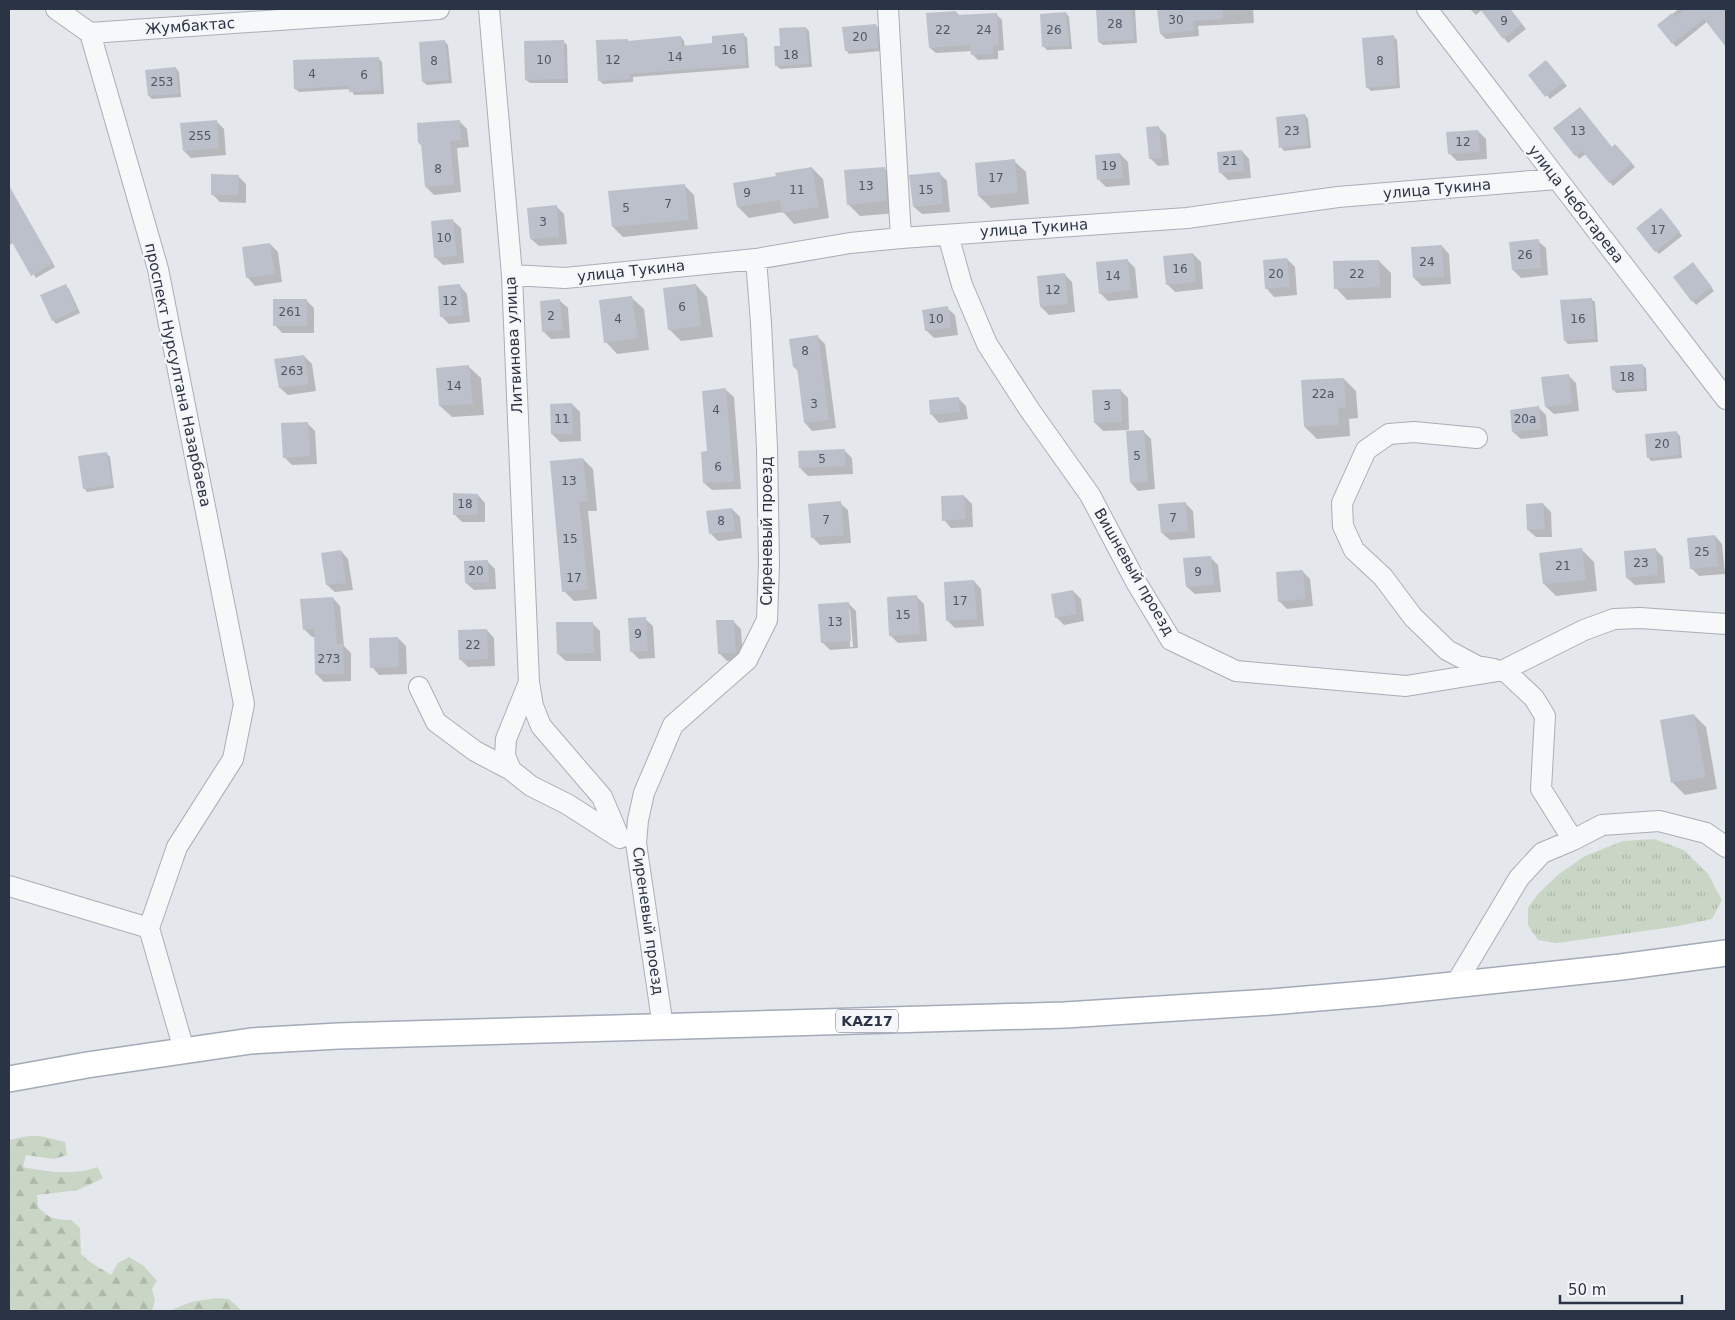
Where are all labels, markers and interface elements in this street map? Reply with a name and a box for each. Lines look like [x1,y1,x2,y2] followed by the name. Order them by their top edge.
[1168,13,1184,27] house number: 30
[144,14,236,38] street label: Жумбактас
[1500,14,1508,28] house number: 9
[1107,17,1123,31] house number: 28
[935,23,951,37] house number: 22
[976,23,992,37] house number: 24
[1046,23,1062,37] house number: 26
[852,30,868,44] house number: 20
[721,43,737,57] house number: 16
[783,48,799,62] house number: 18
[667,50,683,64] house number: 14
[536,53,552,67] house number: 10
[605,53,621,67] house number: 12
[430,54,438,68] house number: 8
[1376,54,1384,68] house number: 8
[308,67,316,81] house number: 4
[360,68,368,82] house number: 6
[151,75,173,89] house number: 253
[1284,124,1300,138] house number: 23
[1570,124,1586,138] house number: 13
[189,129,211,143] house number: 255
[1455,135,1471,149] house number: 12
[1524,141,1628,267] street label: улица Чеботарева
[1222,154,1238,168] house number: 21
[1101,159,1117,173] house number: 19
[434,162,442,176] house number: 8
[988,171,1004,185] house number: 17
[1382,175,1492,203] street label: улица Тукина
[858,179,874,193] house number: 13
[789,183,805,197] house number: 11
[918,183,934,197] house number: 15
[743,186,751,200] house number: 9
[664,197,672,211] house number: 7
[622,201,630,215] house number: 5
[539,215,547,229] house number: 3
[979,215,1089,241] street label: улица Тукина
[1650,223,1666,237] house number: 17
[436,231,452,245] house number: 10
[141,241,215,509] street label: проспект Нурсултана Назарбаева
[1517,248,1533,262] house number: 26
[1419,255,1435,269] house number: 24
[576,256,686,286] street label: улица Тукина
[1172,262,1188,276] house number: 16
[1268,267,1284,281] house number: 20
[1349,267,1365,281] house number: 22
[1105,269,1121,283] house number: 14
[501,276,527,414] street label: Литвинова улица
[1045,283,1061,297] house number: 12
[442,294,458,308] house number: 12
[678,300,686,314] house number: 6
[279,305,301,319] house number: 261
[547,309,555,323] house number: 2
[614,312,622,326] house number: 4
[928,312,944,326] house number: 10
[1570,312,1586,326] house number: 16
[801,344,809,358] house number: 8
[281,364,303,378] house number: 263
[1619,370,1635,384] house number: 18
[446,379,462,393] house number: 14
[1312,387,1334,401] house number: 22а
[810,397,818,411] house number: 3
[1103,399,1111,413] house number: 3
[712,403,720,417] house number: 4
[554,412,570,426] house number: 11
[1514,412,1536,426] house number: 20а
[1654,437,1670,451] house number: 20
[1133,449,1141,463] house number: 5
[818,452,826,466] house number: 5
[758,456,776,606] street label: Сиреневый проезд
[714,460,722,474] house number: 6
[561,474,577,488] house number: 13
[457,497,473,511] house number: 18
[1090,505,1178,639] street label: Вишневый проезд
[1169,511,1177,525] house number: 7
[822,513,830,527] house number: 7
[717,514,725,528] house number: 8
[562,532,578,546] house number: 15
[1694,545,1710,559] house number: 25
[1633,556,1649,570] house number: 23
[1555,559,1571,573] house number: 21
[468,564,484,578] house number: 20
[1194,565,1202,579] house number: 9
[566,571,582,585] house number: 17
[952,594,968,608] house number: 17
[895,608,911,622] house number: 15
[827,615,843,629] house number: 13
[634,627,642,641] house number: 9
[465,638,481,652] house number: 22
[318,652,340,666] house number: 273
[629,846,667,996] street label: Сиреневый проезд
[836,1009,898,1032] road number: KAZ17
[1560,1272,1682,1304] scale bar
[1568,1281,1606,1299] text: 50 m

